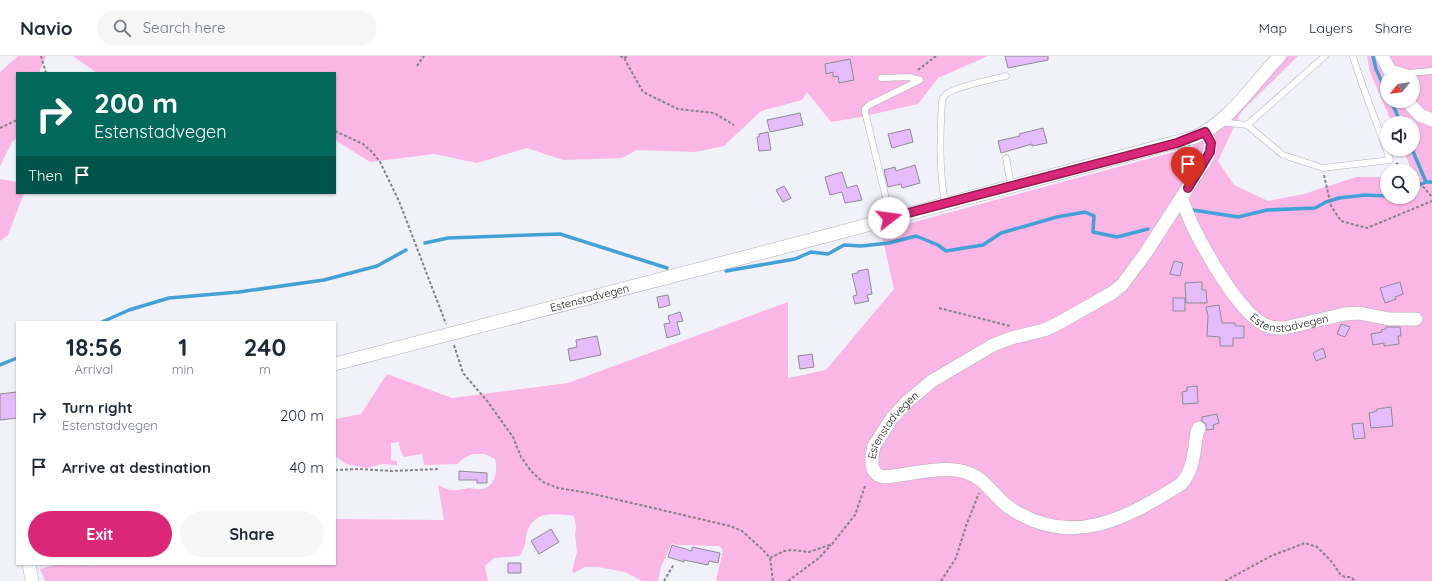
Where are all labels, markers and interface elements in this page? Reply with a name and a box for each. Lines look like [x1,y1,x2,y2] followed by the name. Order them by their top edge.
[97,10,377,46] search box
[20,16,73,40] text: Navio
[111,17,133,39] icon: search
[143,18,226,37] text: Search here
[1258,19,1287,37] text: Map
[1309,19,1353,37] text: Layers
[1375,19,1412,37] text: Share
[1380,68,1420,108] north arrow
[1380,68,1420,204] map controls
[94,85,178,120] text: 200 m
[28,88,80,140] icon: right
[1380,116,1420,156] button: sound
[94,120,227,143] text: Estenstadvegen
[1171,147,1205,188] pin
[1177,153,1199,175] icon: arrive
[71,164,93,186] icon: arrive
[1380,164,1420,204] button: search
[28,166,63,185] text: Then
[868,197,910,239] position arrow
[548,281,631,315] street label: Estenstadvegen
[1247,310,1330,335] street label: Estenstadvegen
[66,332,122,362] text: 18:56
[178,332,187,362] text: 1
[244,332,286,362] text: 240
[74,361,113,377] text: Arrival
[172,361,194,377] text: min
[259,361,271,377] text: m
[865,388,921,460] street label: Estenstadvegen
[62,398,133,417] text: Turn right
[28,404,50,426] icon: right
[280,406,324,425] text: 200 m
[62,417,158,433] text: Estenstadvegen
[28,456,50,478] icon: arrive
[62,458,211,477] text: Arrive at destination
[289,458,324,477] text: 40 m
[28,511,172,557] button: Exit
[180,511,324,557] button: Share

